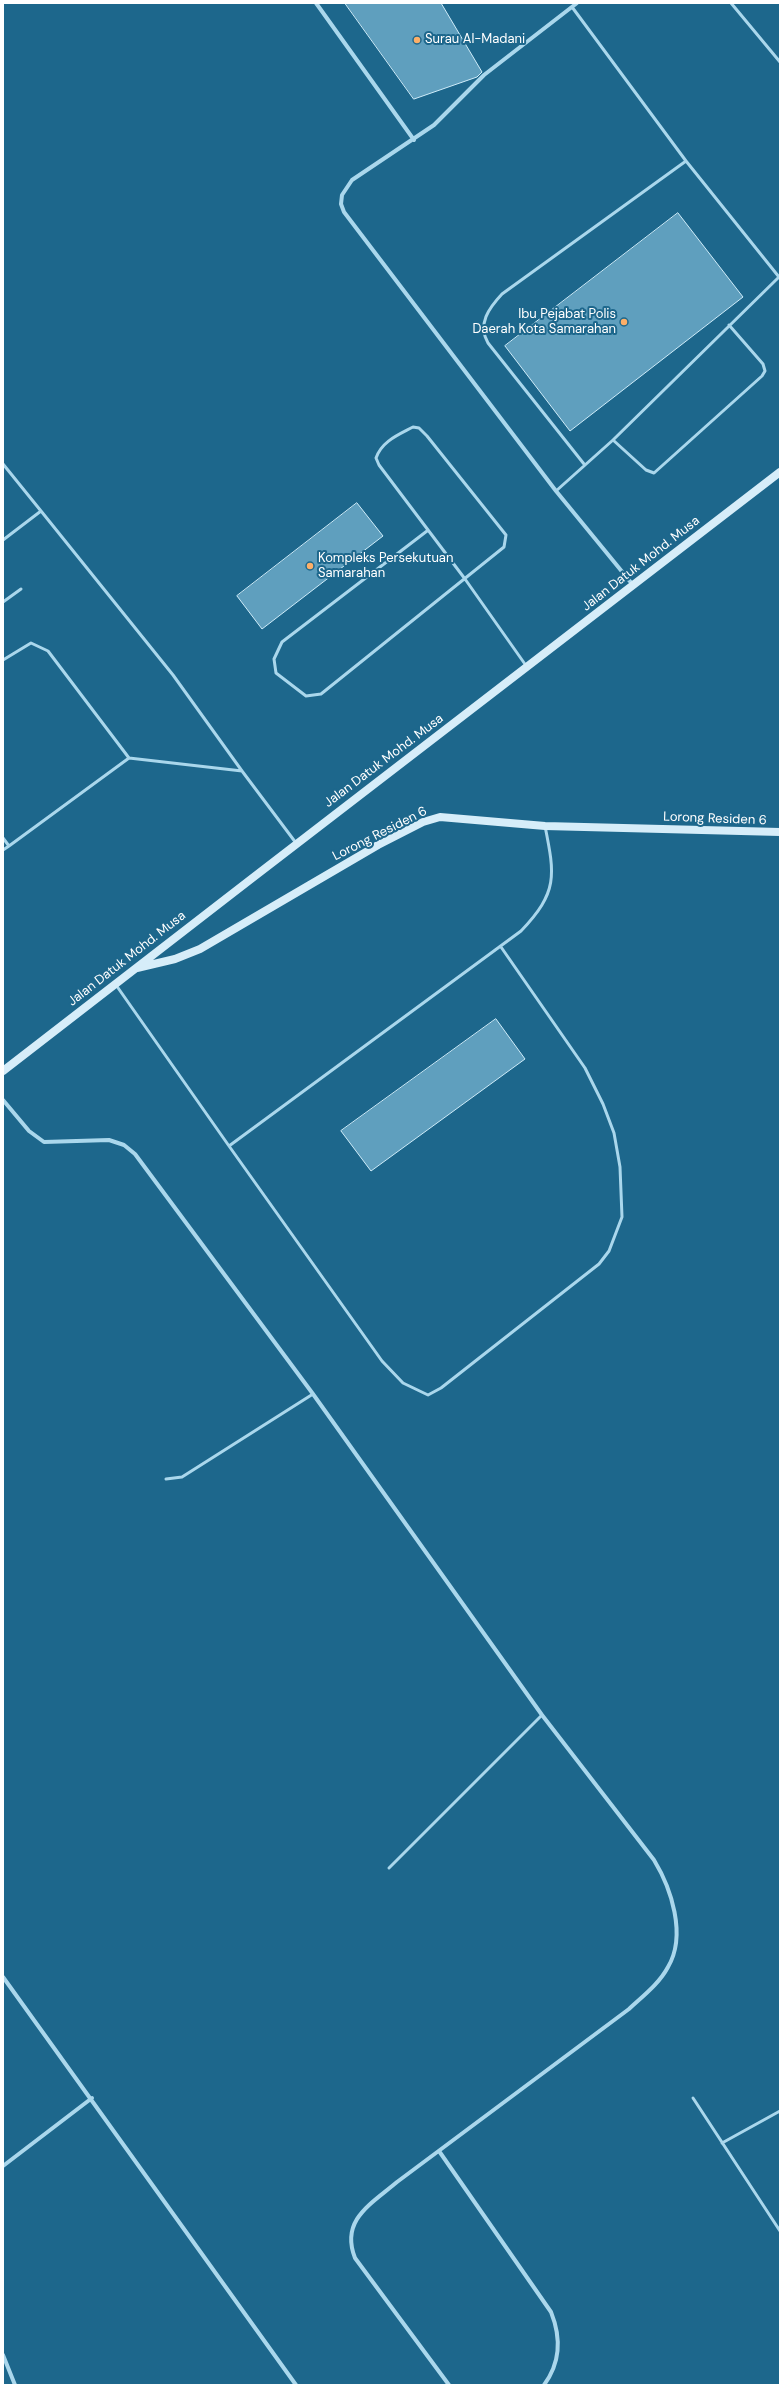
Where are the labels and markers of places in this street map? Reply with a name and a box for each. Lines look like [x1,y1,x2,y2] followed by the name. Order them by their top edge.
[425,32,525,48] place label: Surau Al-Madani
[412,35,422,45] marker: Surau Al-Madani
[472,307,616,338] place label: Ibu Pejabat Polis Daerah Kota Samarahan
[619,317,629,327] marker: Ibu Pejabat Polis Daerah Kota Samarahan
[318,551,453,582] place label: Kompleks Persekutuan Samarahan
[305,561,315,571] marker: Kompleks Persekutuan Samarahan

